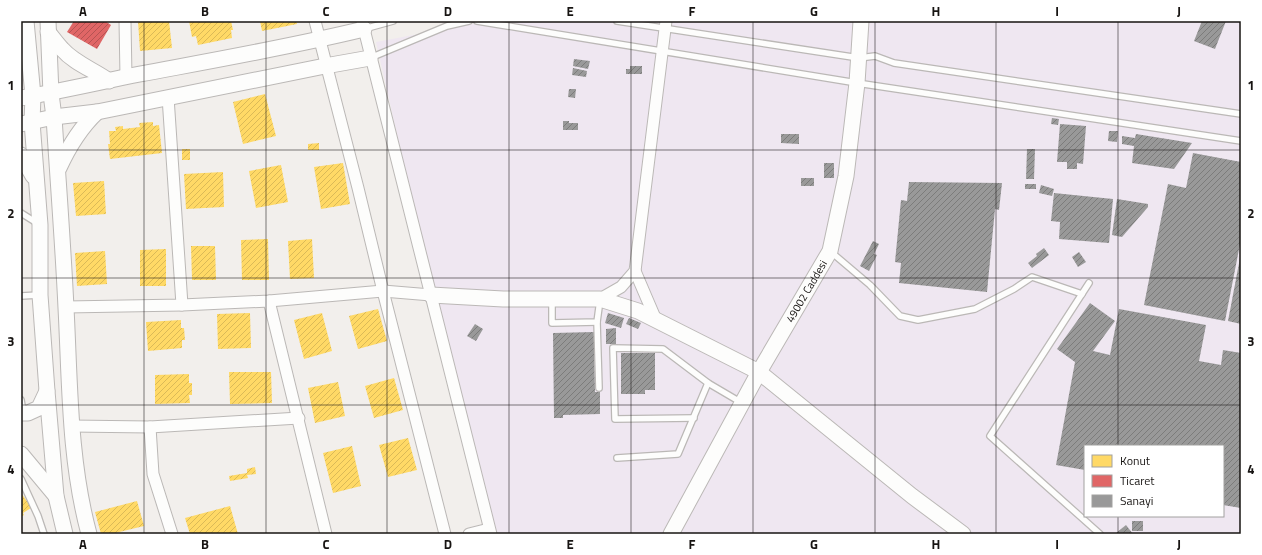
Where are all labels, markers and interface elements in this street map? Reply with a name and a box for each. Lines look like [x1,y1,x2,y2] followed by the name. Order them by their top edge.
[79,1,87,21] text: A
[201,1,209,21] text: B
[322,1,330,21] text: C
[444,1,452,21] text: D
[566,1,574,21] text: E
[689,1,696,21] text: F
[810,1,818,21] text: G
[932,1,940,21] text: H
[1055,1,1059,21] text: I
[1177,1,1181,21] text: J
[7,75,15,95] text: 1
[1247,75,1255,95] text: 1
[7,203,15,223] text: 2
[1247,203,1255,223] text: 2
[782,257,831,325] street label: 49002 Caddesi
[7,331,15,351] text: 3
[1247,331,1255,351] text: 3
[1084,445,1224,517] legend
[1120,451,1151,470] text: Konut
[7,459,15,479] text: 4
[1247,459,1255,479] text: 4
[1120,471,1155,490] text: Ticaret
[1120,491,1153,510] text: Sanayi
[79,534,87,554] text: A
[201,534,209,554] text: B
[322,534,330,554] text: C
[444,534,452,554] text: D
[566,534,574,554] text: E
[689,534,696,554] text: F
[810,534,818,554] text: G
[932,534,940,554] text: H
[1055,534,1059,554] text: I
[1177,534,1181,554] text: J

